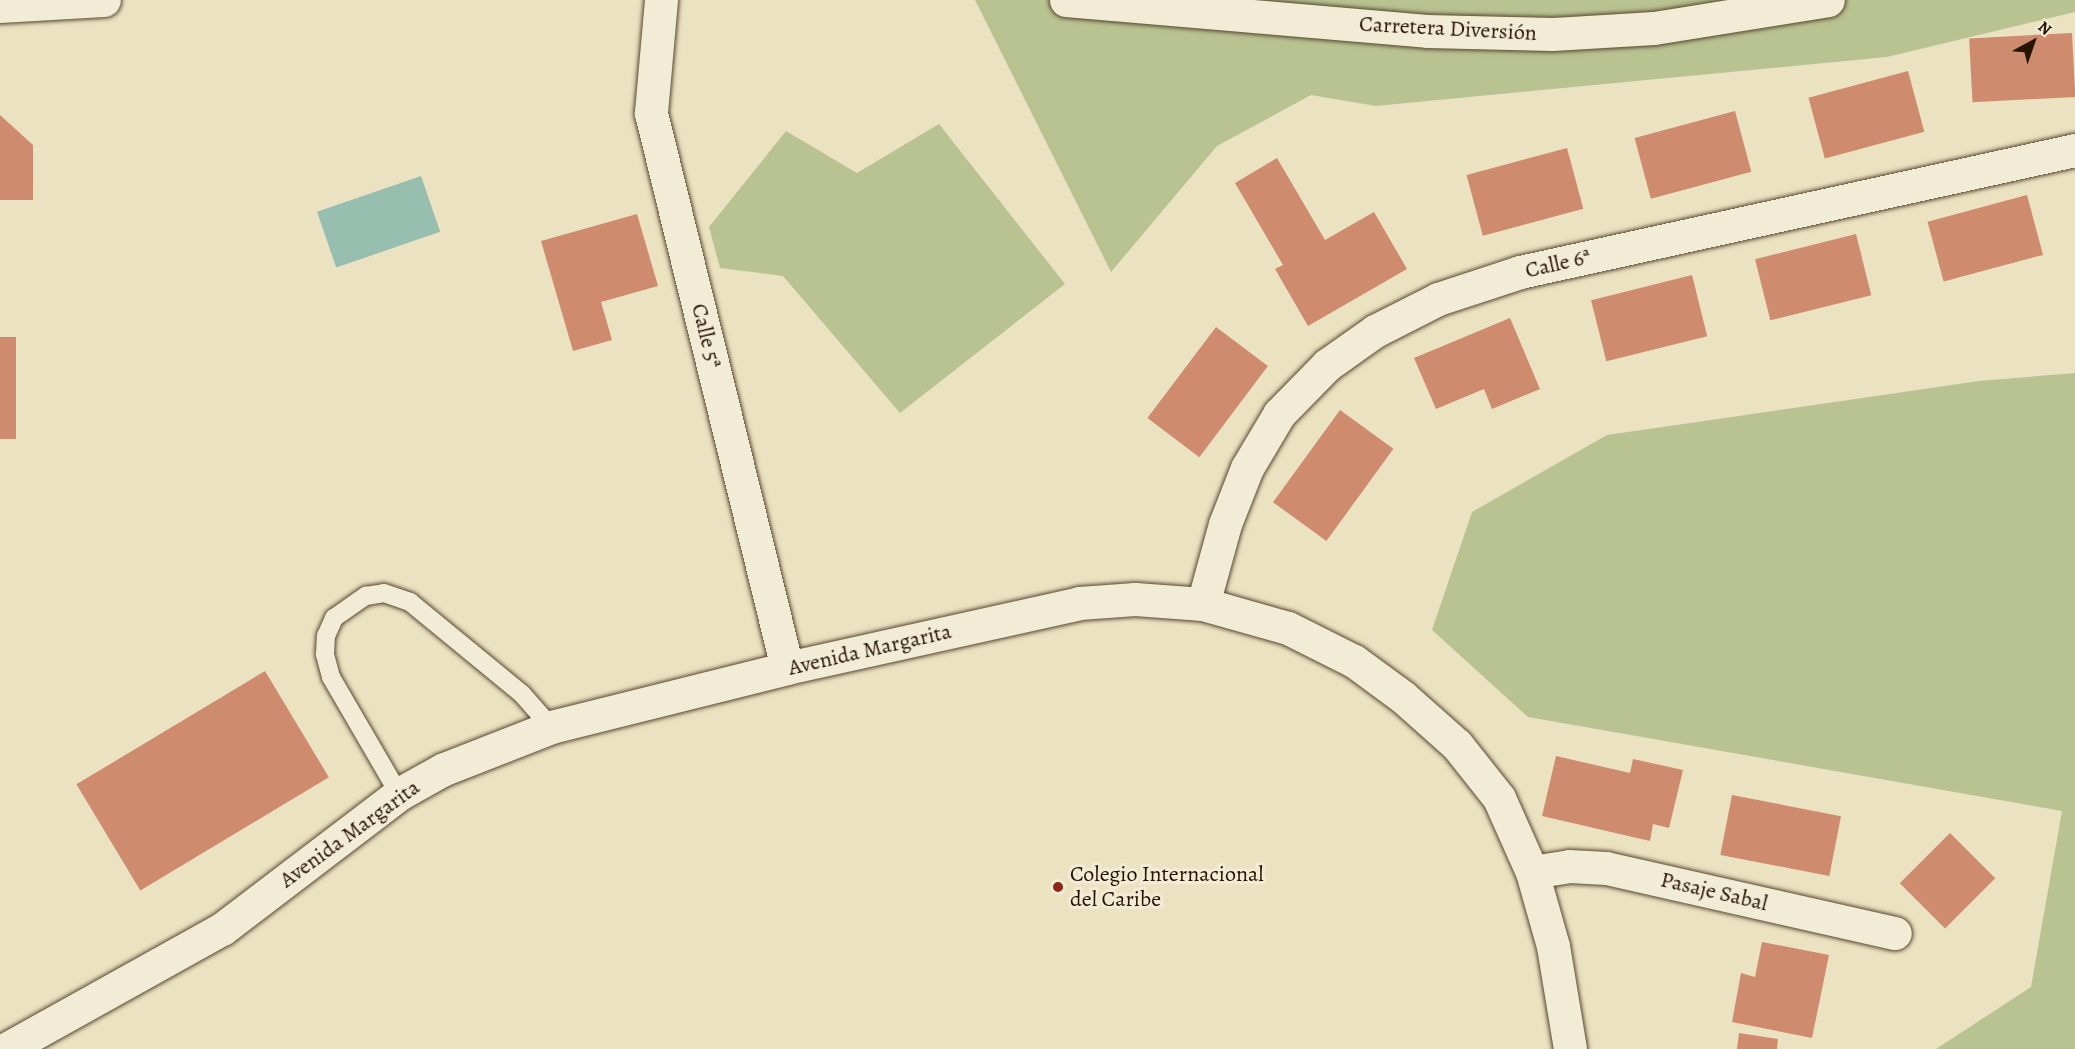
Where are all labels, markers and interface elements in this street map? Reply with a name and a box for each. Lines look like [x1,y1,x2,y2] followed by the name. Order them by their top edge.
[1358,11,1538,47] street label: Carretera Diversión
[2003,12,2063,72] north arrow
[2033,16,2056,40] text: N
[1523,244,1593,284] street label: Calle 6ª
[685,301,727,371] street label: Calle 5ª
[786,618,954,682] street label: Avenida Margarita
[275,774,425,894] street label: Avenida Margarita
[1070,861,1264,912] place label: Colegio Internacional del Caribe
[1658,867,1770,917] street label: Pasaje Sabal
[1051,880,1065,894] marker: Colegio Internacional del Caribe

